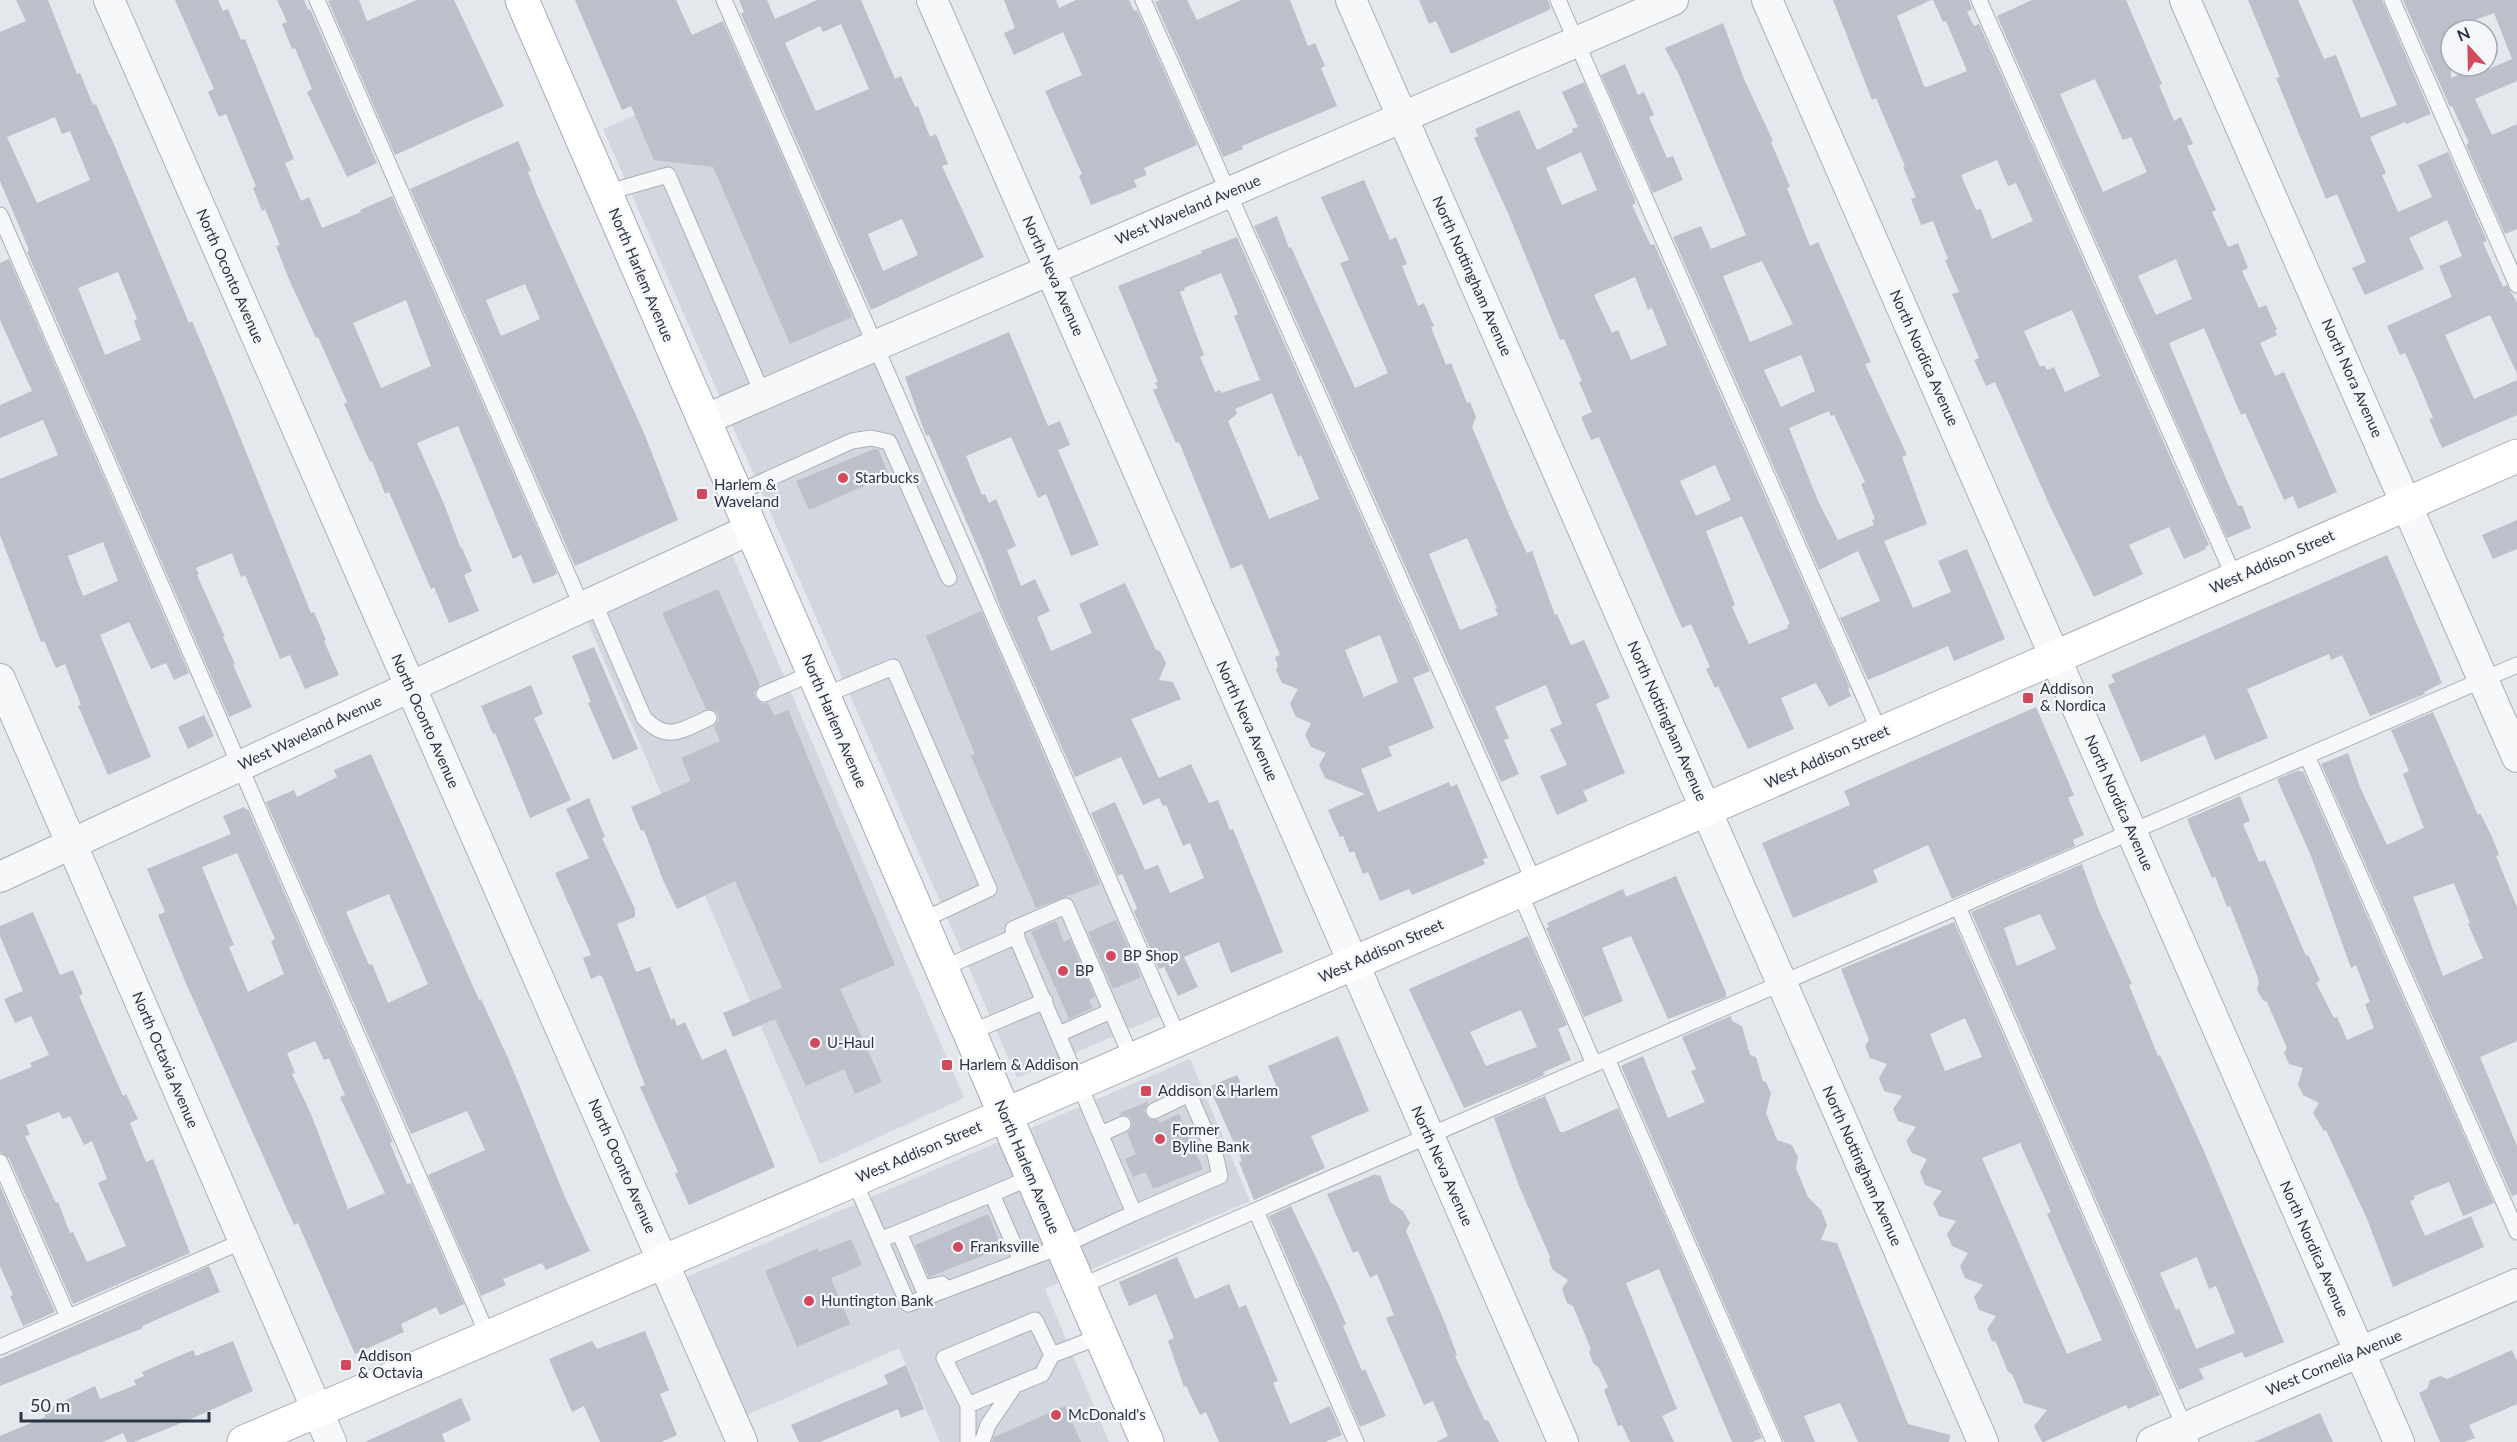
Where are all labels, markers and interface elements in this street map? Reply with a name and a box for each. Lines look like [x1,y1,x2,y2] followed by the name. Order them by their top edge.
[2439,18,2499,78] north arrow
[2454,23,2472,45] text: N
[1112,170,1263,248] street label: West Waveland Avenue
[1429,193,1516,359] street label: North Nottingham Avenue
[606,205,678,344] street label: North Harlem Avenue
[193,206,269,346] street label: North Oconto Avenue
[1019,213,1089,339] street label: North Neva Avenue
[1887,287,1963,429] street label: North Nordica Avenue
[2319,315,2387,440] street label: North Nora Avenue
[855,468,919,486] place label: Starbucks
[836,471,850,485] marker: Starbucks
[714,475,779,510] place label: Harlem & Waveland
[695,487,709,501] marker: Harlem & Waveland
[2206,525,2337,597] street label: West Addison Street
[1624,638,1711,804] street label: North Nottingham Avenue
[388,651,464,791] street label: North Oconto Avenue
[799,651,871,790] street label: North Harlem Avenue
[1213,658,1283,784] street label: North Neva Avenue
[2040,679,2106,714] place label: Addison & Nordica
[235,691,384,773] street label: West Waveland Avenue
[2021,691,2035,705] marker: Addison & Nordica
[1761,720,1892,792] street label: West Addison Street
[2082,732,2158,874] street label: North Nordica Avenue
[1315,914,1446,986] street label: West Addison Street
[1123,946,1178,964] place label: BP Shop
[1104,949,1118,963] marker: BP Shop
[1075,961,1094,979] place label: BP
[1056,964,1070,978] marker: BP
[129,989,203,1131] street label: North Octavia Avenue
[827,1033,874,1051] place label: U-Haul
[808,1036,822,1050] marker: U-Haul
[959,1055,1079,1073] place label: Harlem & Addison
[940,1058,954,1072] marker: Harlem & Addison
[1158,1081,1278,1099] place label: Addison & Harlem
[1819,1083,1906,1249] street label: North Nottingham Avenue
[1139,1084,1153,1098] marker: Addison & Harlem
[585,1096,661,1236] street label: North Oconto Avenue
[992,1097,1064,1236] street label: North Harlem Avenue
[1408,1103,1478,1229] street label: North Neva Avenue
[853,1116,985,1186] street label: West Addison Street
[1172,1120,1250,1155] place label: Former Byline Bank
[1153,1132,1167,1146] marker: Former Byline Bank
[2277,1178,2353,1320] street label: North Nordica Avenue
[970,1237,1039,1255] place label: Franksville
[951,1240,965,1254] marker: Franksville
[821,1291,934,1309] place label: Huntington Bank
[802,1294,816,1308] marker: Huntington Bank
[2263,1325,2404,1399] street label: West Cornelia Avenue
[358,1346,423,1381] place label: Addison & Octavia
[339,1358,353,1372] marker: Addison & Octavia
[21,1385,208,1423] scale bar
[30,1394,70,1416] text: 50 m
[1068,1405,1146,1423] place label: McDonald's
[1049,1408,1063,1422] marker: McDonald's

